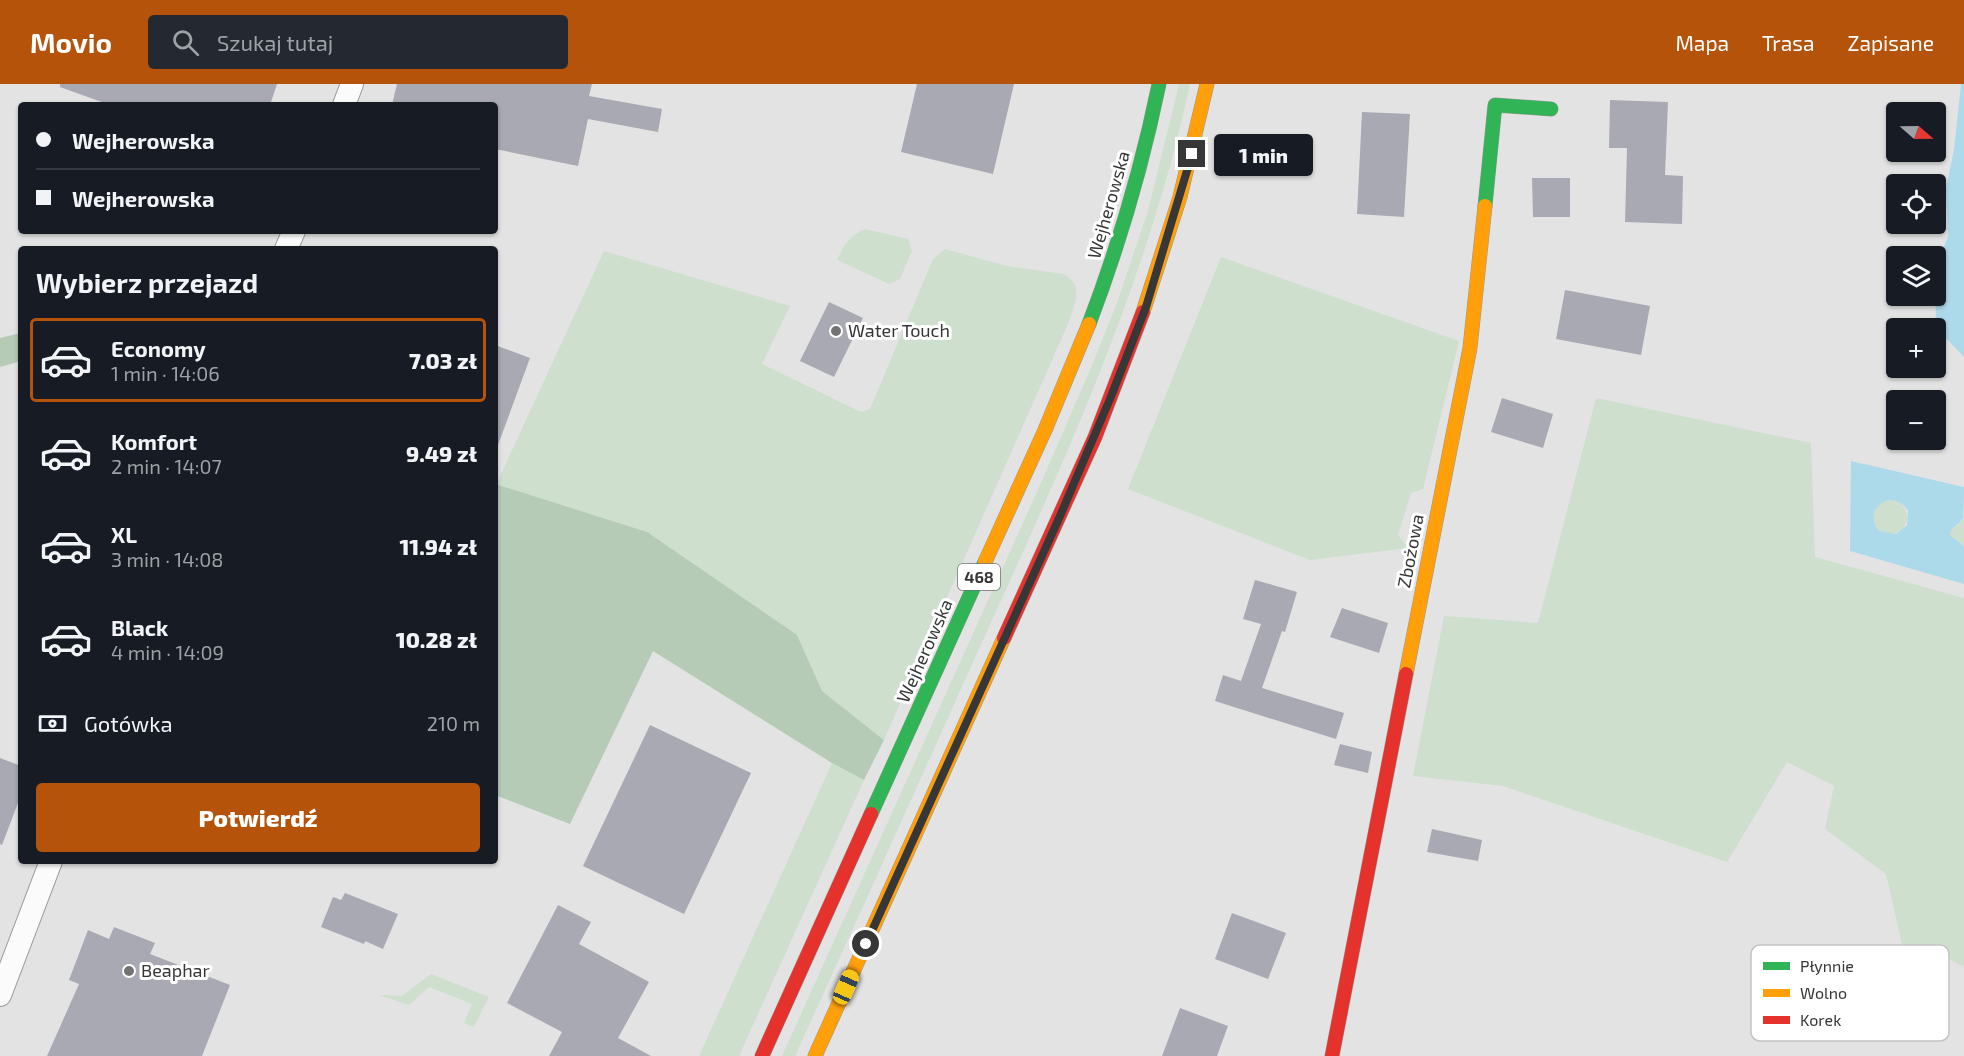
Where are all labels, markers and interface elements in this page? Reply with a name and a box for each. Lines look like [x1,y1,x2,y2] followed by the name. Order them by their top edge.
[148,15,568,69] search box
[30,25,112,59] text: Movio
[169,26,202,59] icon: search
[217,29,333,55] text: Szukaj tutaj
[1675,30,1729,55] text: Mapa
[1762,30,1815,55] text: Trasa
[1848,30,1934,55] text: Zapisane
[1886,102,1946,162] north arrow
[1886,102,1946,450] map controls
[72,127,215,153] text: Wejherowska
[1213,133,1312,175] callout: 1 min
[1178,140,1205,167] route end
[1239,143,1288,167] text: 1 min
[1082,148,1134,261] street label: Wejherowska
[1886,174,1946,234] button: locate
[72,185,215,211] text: Wejherowska
[1886,246,1946,306] button: layers
[36,266,258,298] text: Wybierz przejazd
[1886,318,1946,378] button: +
[848,319,950,341] place label: Water Touch
[829,324,843,338] marker: Water Touch
[39,333,93,387] icon: car
[111,335,206,361] text: Economy
[409,347,477,373] text: 7.03 zł
[111,361,220,385] text: 1 min · 14:06
[1886,390,1946,450] button: −
[39,426,93,480] icon: car
[111,428,197,454] text: Komfort
[406,440,477,466] text: 9.49 zł
[111,454,222,478] text: 2 min · 14:07
[1392,512,1428,590] street label: Zbożowa
[39,519,93,573] icon: car
[111,521,137,547] text: XL
[399,533,477,559] text: 11.94 zł
[111,547,224,571] text: 3 min · 14:08
[958,564,1000,590] road number: 468
[891,595,957,706] street label: Wejherowska
[39,612,93,666] icon: car
[111,614,168,640] text: Black
[396,626,477,652] text: 10.28 zł
[111,640,224,664] text: 4 min · 14:09
[36,707,69,740] icon: cash
[84,710,173,736] text: Gotówka
[427,711,480,735] text: 210 m
[36,783,480,852] button: Potwierdź
[852,930,879,957] route start
[1751,945,1949,1041] legend
[1800,956,1854,975] text: Płynnie
[141,959,210,981] place label: Beaphar
[122,964,136,978] marker: Beaphar
[830,967,862,1007] car
[1800,983,1847,1002] text: Wolno
[1800,1010,1841,1029] text: Korek

